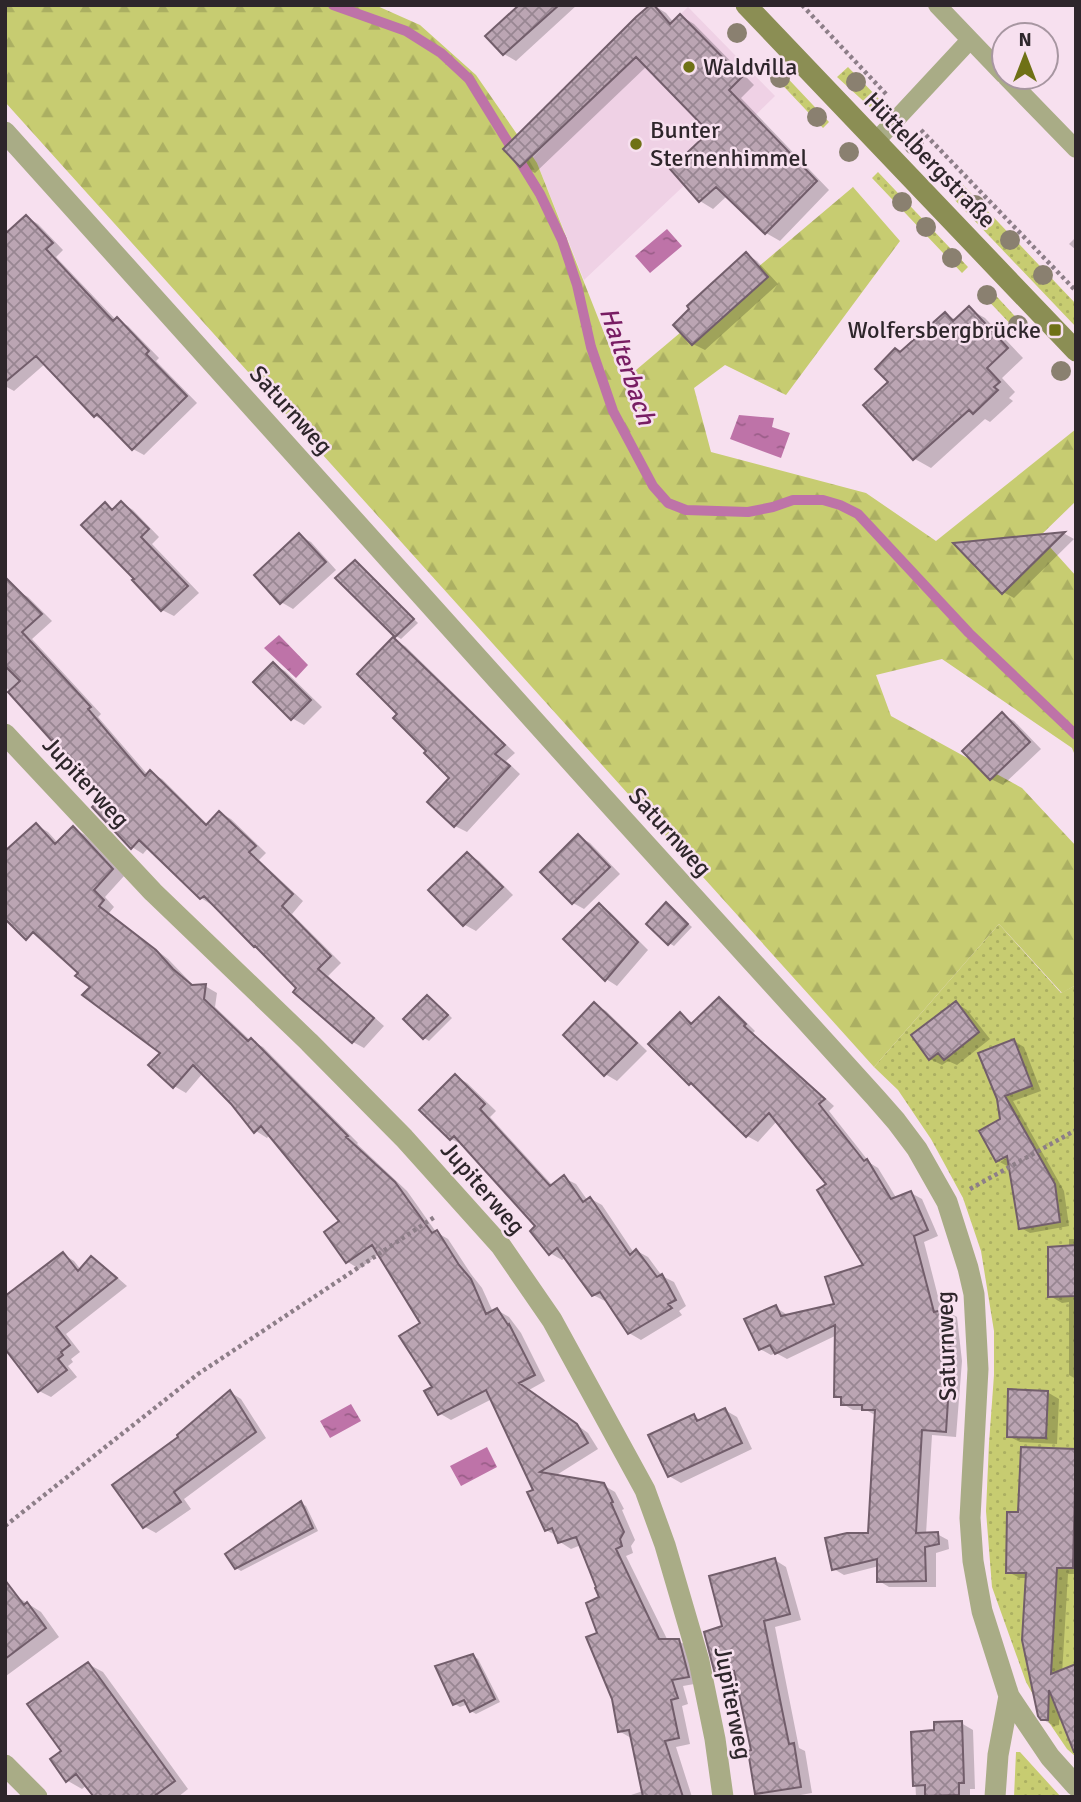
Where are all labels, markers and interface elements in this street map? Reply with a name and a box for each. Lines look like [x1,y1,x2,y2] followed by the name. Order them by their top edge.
[990,21,1060,91] north arrow
[1018,28,1032,52] text: N
[703,52,797,82] place label: Waldvilla
[681,59,697,75] marker: Waldvilla
[857,86,1003,234] street label: Hüttelbergstraße
[650,115,807,173] place label: Bunter Sternenhimmel
[628,136,644,152] marker: Bunter Sternenhimmel
[592,303,662,430] water label: Halterbach
[848,315,1041,345] place label: Wolfersbergbrücke
[1047,322,1063,338] marker: Wolfersbergbrücke
[243,359,339,461] street label: Saturnweg
[36,730,136,834] street label: Jupiterweg
[622,781,718,883] street label: Saturnweg
[434,1135,532,1241] street label: Jupiterweg
[929,1290,963,1402] street label: Saturnweg
[707,1644,759,1762] street label: Jupiterweg

